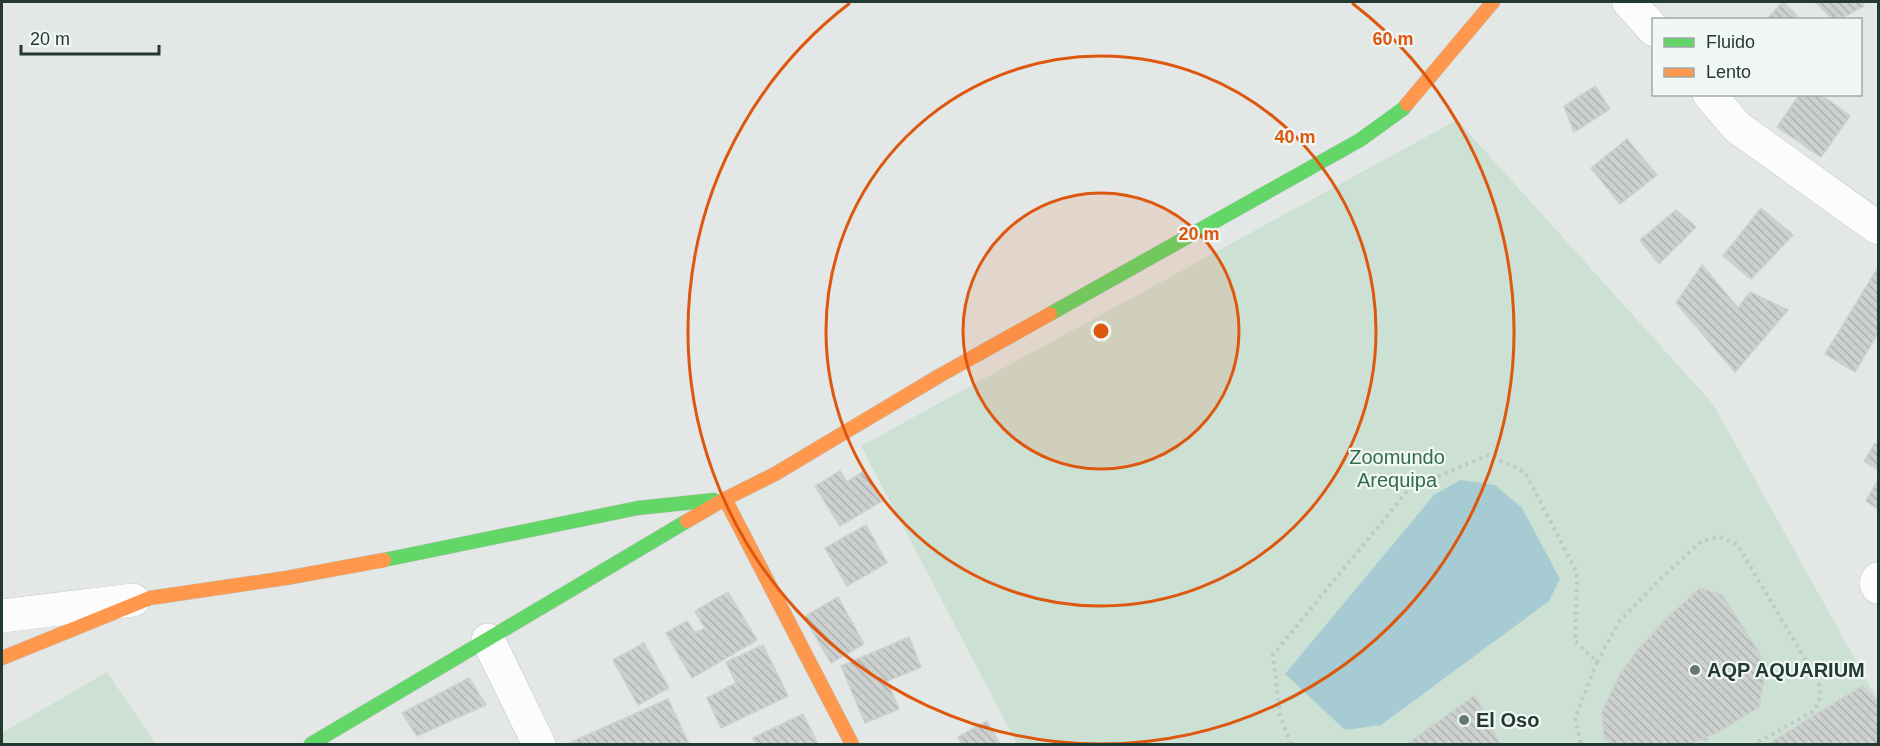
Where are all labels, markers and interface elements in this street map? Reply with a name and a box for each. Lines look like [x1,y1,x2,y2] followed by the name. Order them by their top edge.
[21,18,159,56] scale bar
[1652,18,1862,96] legend
[30,29,70,49] text: 20 m
[1372,29,1414,49] text: 60 m
[1706,32,1755,52] text: Fluido
[1706,62,1751,82] text: Lento
[1274,127,1316,147] text: 40 m
[1178,224,1220,244] text: 20 m
[1091,321,1111,341] centre of rings
[1349,446,1445,491] park label: Zoomundo Arequipa
[1707,659,1865,681] place label: AQP AQUARIUM
[1688,663,1702,677] marker: AQP AQUARIUM
[1476,709,1539,731] place label: El Oso
[1457,713,1471,727] marker: El Oso

